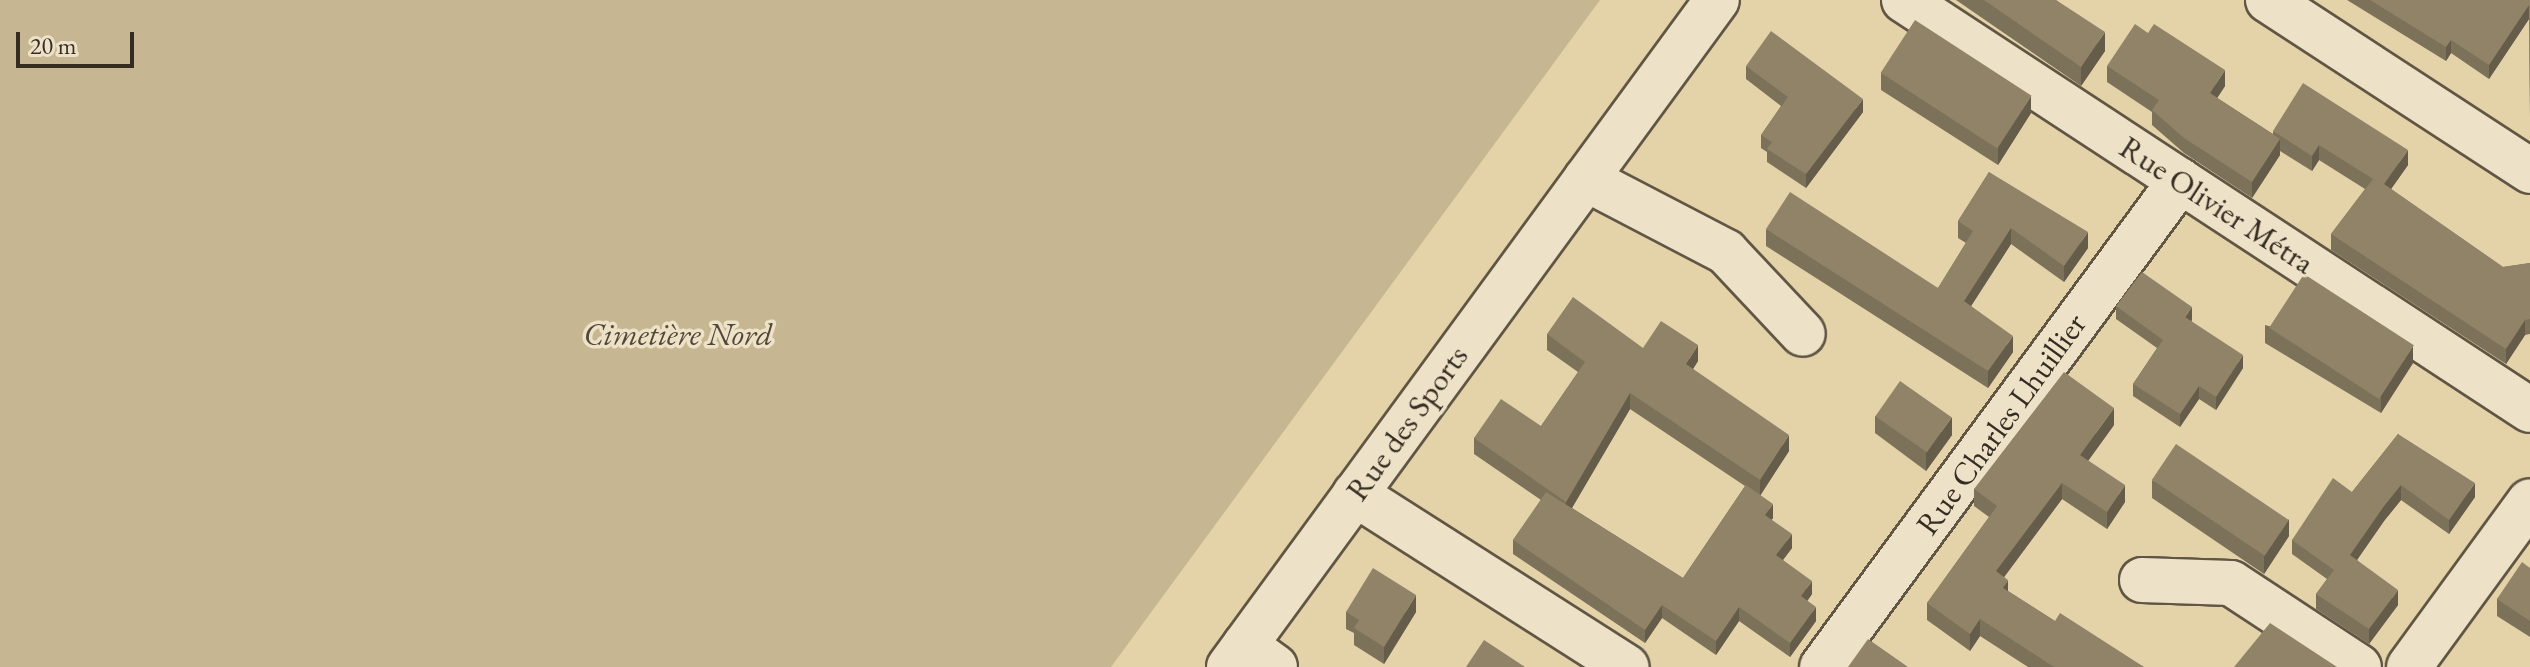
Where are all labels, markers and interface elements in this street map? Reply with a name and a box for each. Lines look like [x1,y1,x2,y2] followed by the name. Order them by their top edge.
[20,16,138,66] scale bar
[30,30,77,61] text: 20 m
[2113,128,2321,282] street label: Rue Olivier Métra
[1908,306,2094,542] street label: Rue Charles Lhuillier
[583,315,773,353] park label: Cimetière Nord
[1338,338,1476,508] street label: Rue des Sports

